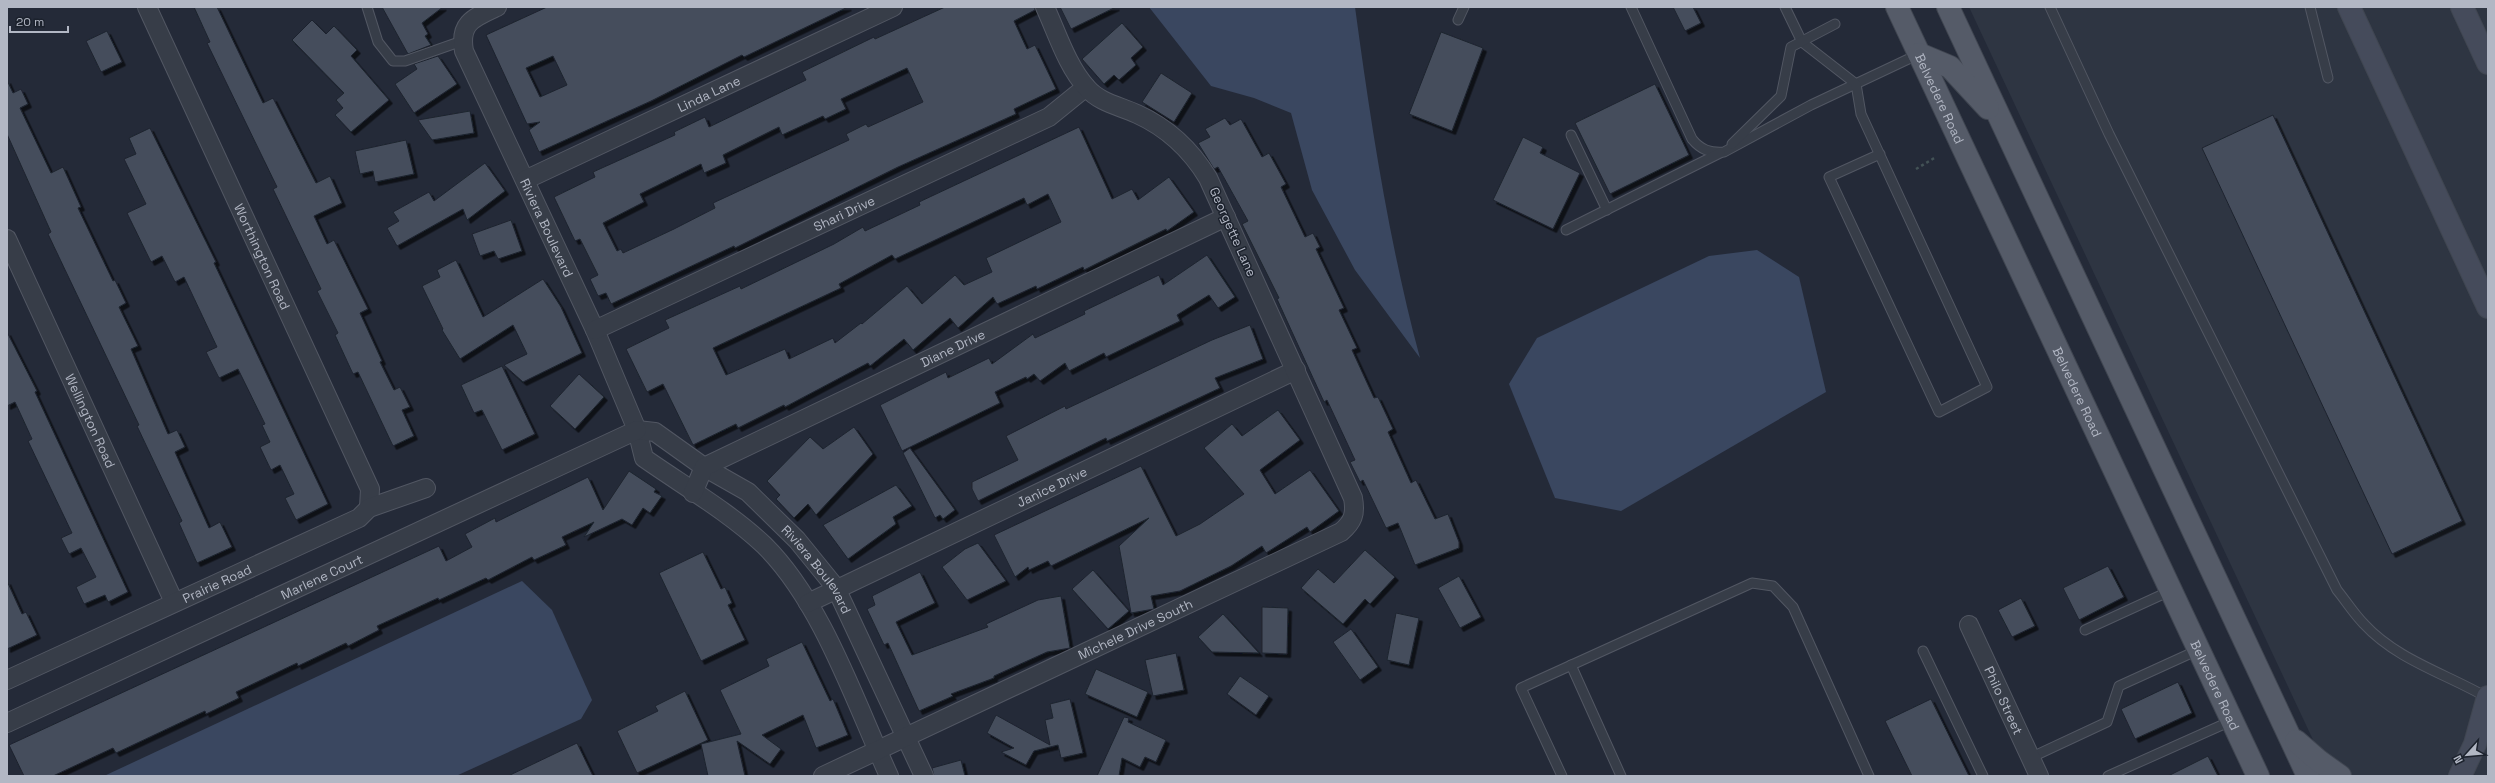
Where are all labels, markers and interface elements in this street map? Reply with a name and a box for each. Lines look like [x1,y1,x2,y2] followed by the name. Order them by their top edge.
[10,8,68,34] scale bar
[16,14,44,30] text: 20 m
[1911,51,1968,146] street label: Belvedere Road
[674,72,743,116] street label: Linda Lane
[516,176,578,280] street label: Riviera Boulevard
[1206,184,1260,280] street label: Georgette Lane
[810,191,877,235] street label: Shari Drive
[231,201,294,312] street label: Worthington Road
[918,325,988,371] street label: Diane Drive
[2049,344,2106,440] street label: Belvedere Road
[62,371,120,471] street label: Wellington Road
[1014,463,1090,511] street label: Janice Drive
[778,521,855,616] street label: Riviera Boulevard
[278,550,366,603] street label: Marlene Court
[180,560,254,607] street label: Prairie Road
[1075,595,1195,663] street label: Michele Drive South
[2187,637,2244,733] street label: Belvedere Road
[1981,663,2027,737] street label: Philo Street
[2447,735,2487,775] north arrow
[2450,753,2466,766] text: N

